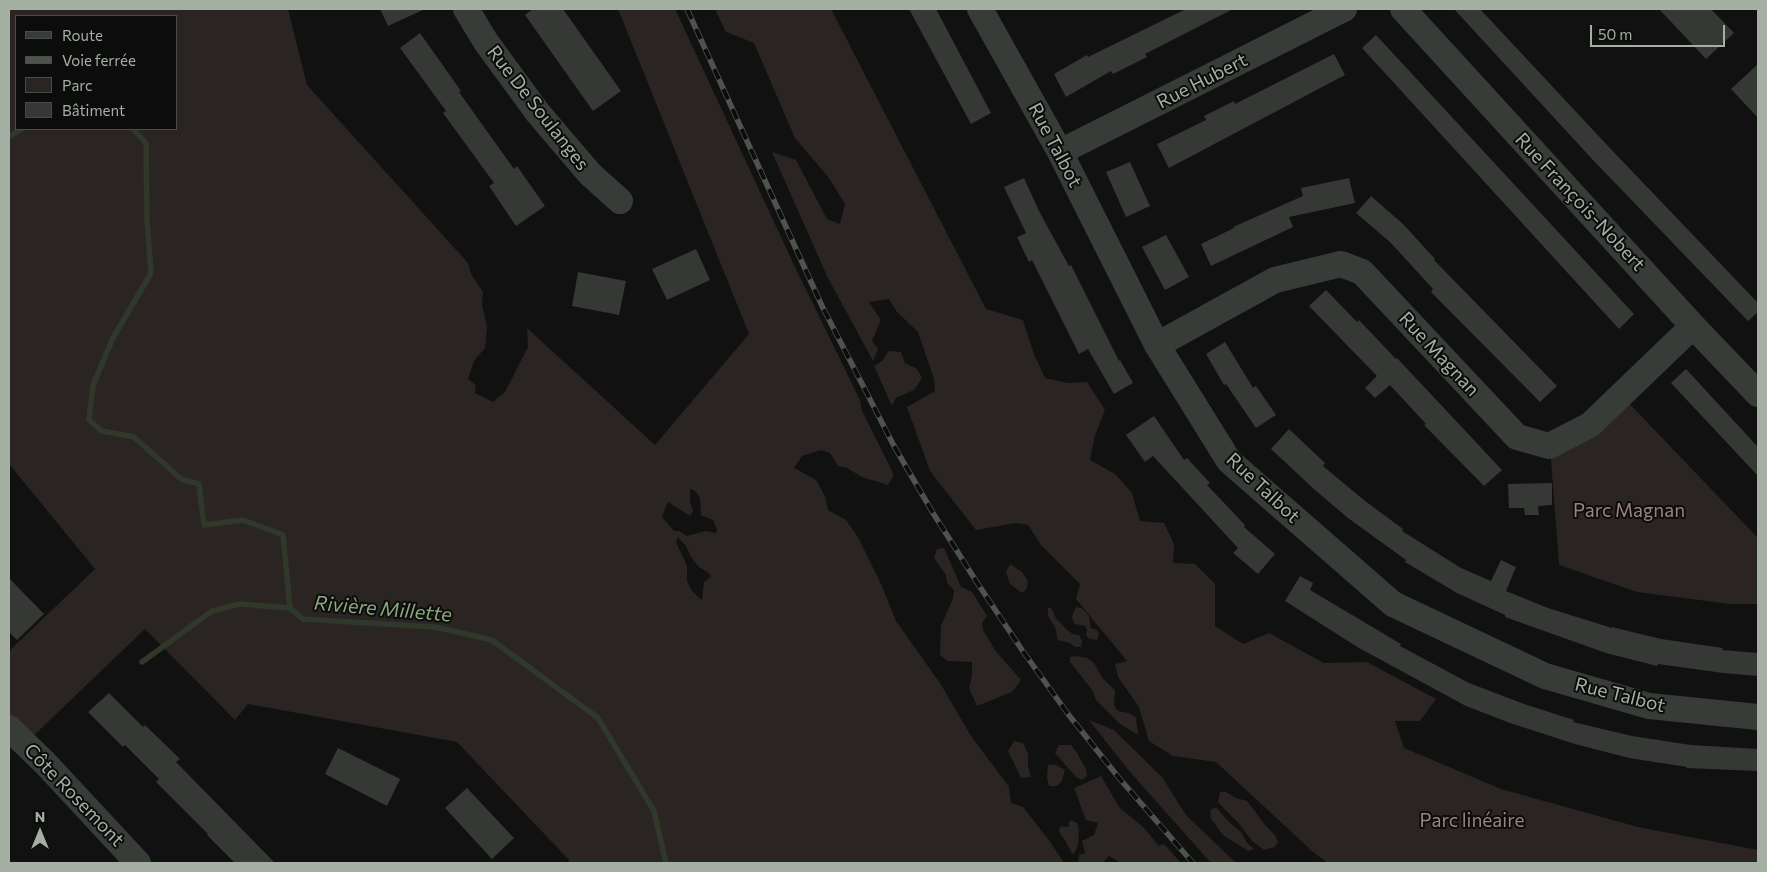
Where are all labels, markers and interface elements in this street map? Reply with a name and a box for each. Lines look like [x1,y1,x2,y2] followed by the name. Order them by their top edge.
[15,15,178,130] legend
[1592,15,1727,47] scale bar
[1598,25,1632,43] text: 50 m
[62,26,103,44] text: Route
[482,41,594,175] street label: Rue De Soulanges
[1153,49,1251,113] street label: Rue Hubert
[62,51,136,69] text: Voie ferrée
[62,76,92,94] text: Parc
[1023,99,1087,191] street label: Rue Talbot
[62,101,125,119] text: Bâtiment
[1510,128,1650,276] street label: Rue François-Nobert
[1394,307,1484,401] street label: Rue Magnan
[1221,448,1305,528] street label: Rue Talbot
[1573,500,1685,522] park label: Parc Magnan
[313,591,453,627] water label: Rivière Millette
[1572,673,1668,717] street label: Rue Talbot
[19,739,129,851] street label: Côte Rosemont
[15,807,65,857] north arrow
[35,808,45,825] text: N
[1420,810,1524,832] park label: Parc linéaire

